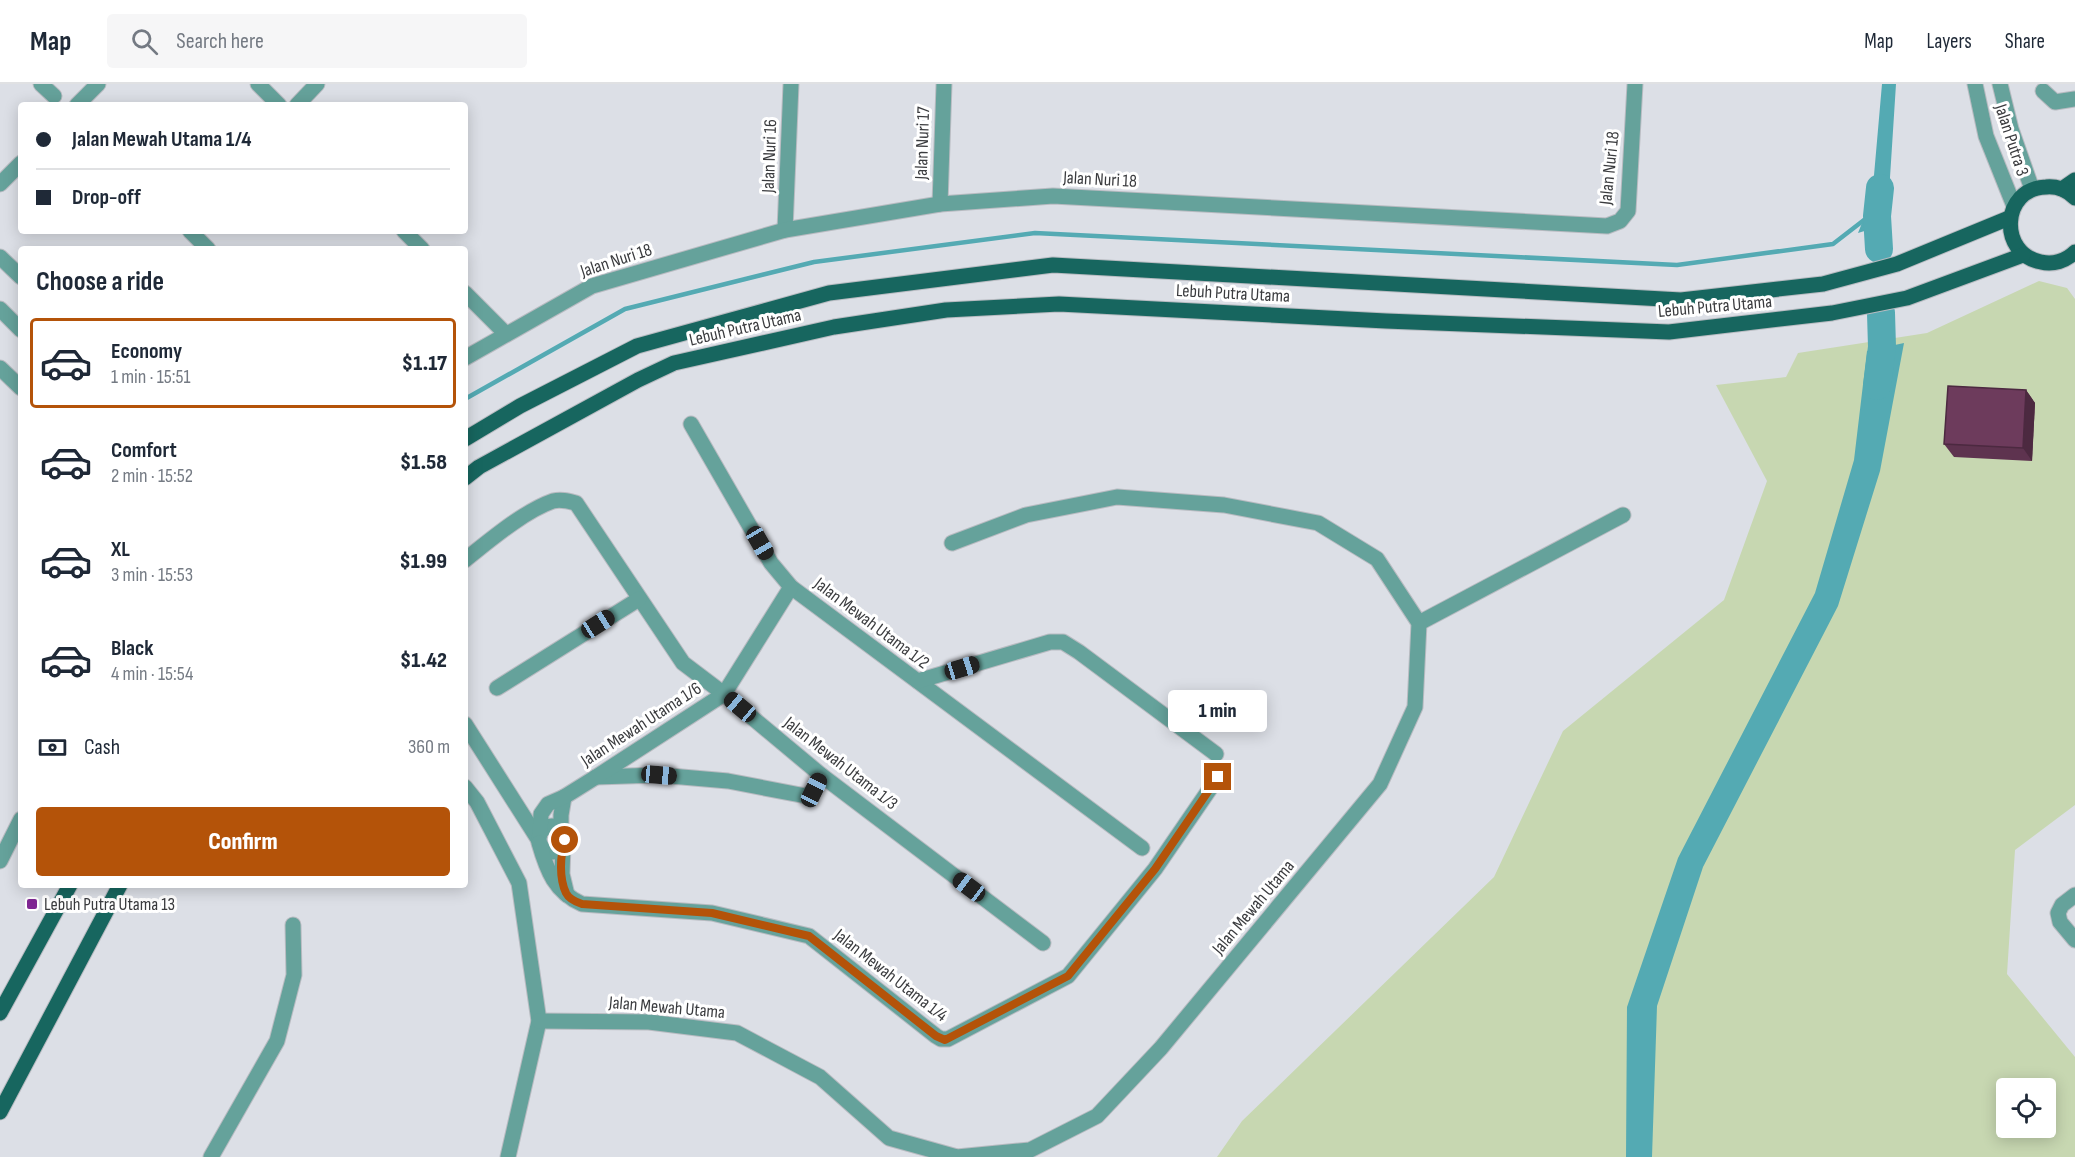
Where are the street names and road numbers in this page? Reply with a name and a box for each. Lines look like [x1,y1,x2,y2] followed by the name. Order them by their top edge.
[1990,101,2033,179] street label: Jalan Putra 3
[911,105,934,181] street label: Jalan Nuri 17
[758,119,781,194] street label: Jalan Nuri 16
[1595,130,1624,207] street label: Jalan Nuri 18
[1062,167,1137,192] street label: Jalan Nuri 18
[577,239,655,282] street label: Jalan Nuri 18
[1175,280,1291,307] street label: Lebuh Putra Utama
[1657,291,1773,322] street label: Lebuh Putra Utama
[687,304,803,351] street label: Lebuh Putra Utama
[809,573,933,673] street label: Jalan Mewah Utama 1/2
[576,678,705,772] street label: Jalan Mewah Utama 1/6
[779,712,902,814] street label: Jalan Mewah Utama 1/3
[1207,856,1299,959] street label: Jalan Mewah Utama
[829,924,952,1026] street label: Jalan Mewah Utama 1/4
[607,992,726,1023] street label: Jalan Mewah Utama

